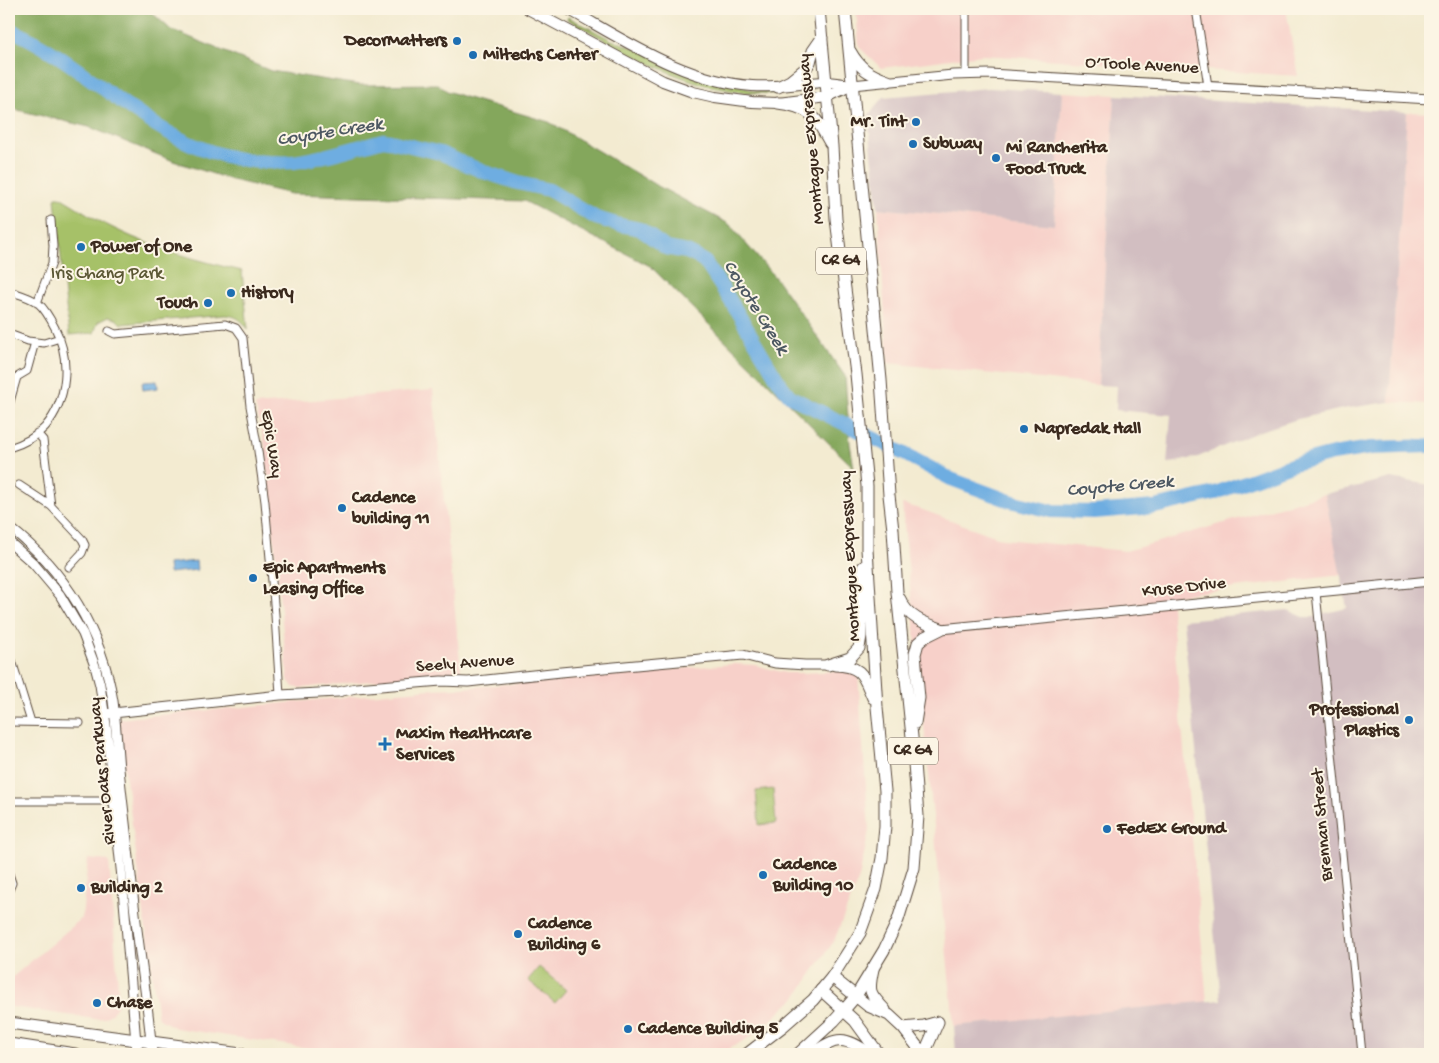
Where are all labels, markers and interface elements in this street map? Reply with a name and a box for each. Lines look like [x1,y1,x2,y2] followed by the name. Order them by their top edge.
[343,31,448,52] place label: DecorMatters
[451,35,463,47] marker: DecorMatters
[483,45,600,66] place label: Miltechs Center
[467,49,479,61] marker: Miltechs Center
[794,53,830,225] street label: Montague Expressway
[1085,53,1200,79] street label: O’Toole Avenue
[850,112,908,133] place label: Mr. Tint
[276,113,386,153] water label: Coyote Creek
[910,116,922,128] marker: Mr. Tint
[923,134,982,155] place label: Subway
[907,138,919,150] marker: Subway
[1005,138,1108,180] place label: Mi Rancherita Food Truck
[990,152,1002,164] marker: Mi Rancherita Food Truck
[90,237,193,258] place label: Power of One
[75,241,87,253] marker: Power of One
[816,248,866,274] road number: CR G4
[717,257,794,361] water label: Coyote Creek
[51,264,165,285] park label: Iris Chang Park
[241,283,294,304] place label: History
[225,287,237,299] marker: History
[156,293,198,314] place label: Touch
[202,297,214,309] marker: Touch
[255,409,287,480] street label: Epic Way
[1034,419,1141,440] place label: Napredak Hall
[1018,423,1030,435] marker: Napredak Hall
[836,470,866,642] street label: Montague Expressway
[1066,471,1176,503] water label: Coyote Creek
[351,488,430,530] place label: Cadence building 11
[336,502,348,514] marker: Cadence building 11
[263,558,387,600] place label: Epic Apartments Leasing Office
[247,572,259,584] marker: Epic Apartments Leasing Office
[1141,573,1228,603] street label: Kruse Drive
[415,650,515,678] street label: Seely Avenue
[85,696,121,846] street label: River Oaks Parkway
[1309,700,1400,742] place label: Professional Plastics
[1403,714,1415,726] marker: Professional Plastics
[396,724,532,766] place label: Maxim Healthcare Services
[378,737,392,751] marker: Maxim Healthcare Services
[888,738,938,764] road number: CR G4
[1307,766,1338,883] street label: Brennan Street
[1116,819,1228,840] place label: FedEx Ground
[1101,823,1113,835] marker: FedEx Ground
[772,855,854,897] place label: Cadence Building 10
[757,869,769,881] marker: Cadence Building 10
[90,878,163,899] place label: Building 2
[75,882,87,894] marker: Building 2
[527,914,601,956] place label: Cadence Building 6
[512,928,524,940] marker: Cadence Building 6
[106,993,153,1014] place label: Chase
[91,997,103,1009] marker: Chase
[637,1019,779,1040] place label: Cadence Building 5
[622,1023,634,1035] marker: Cadence Building 5

